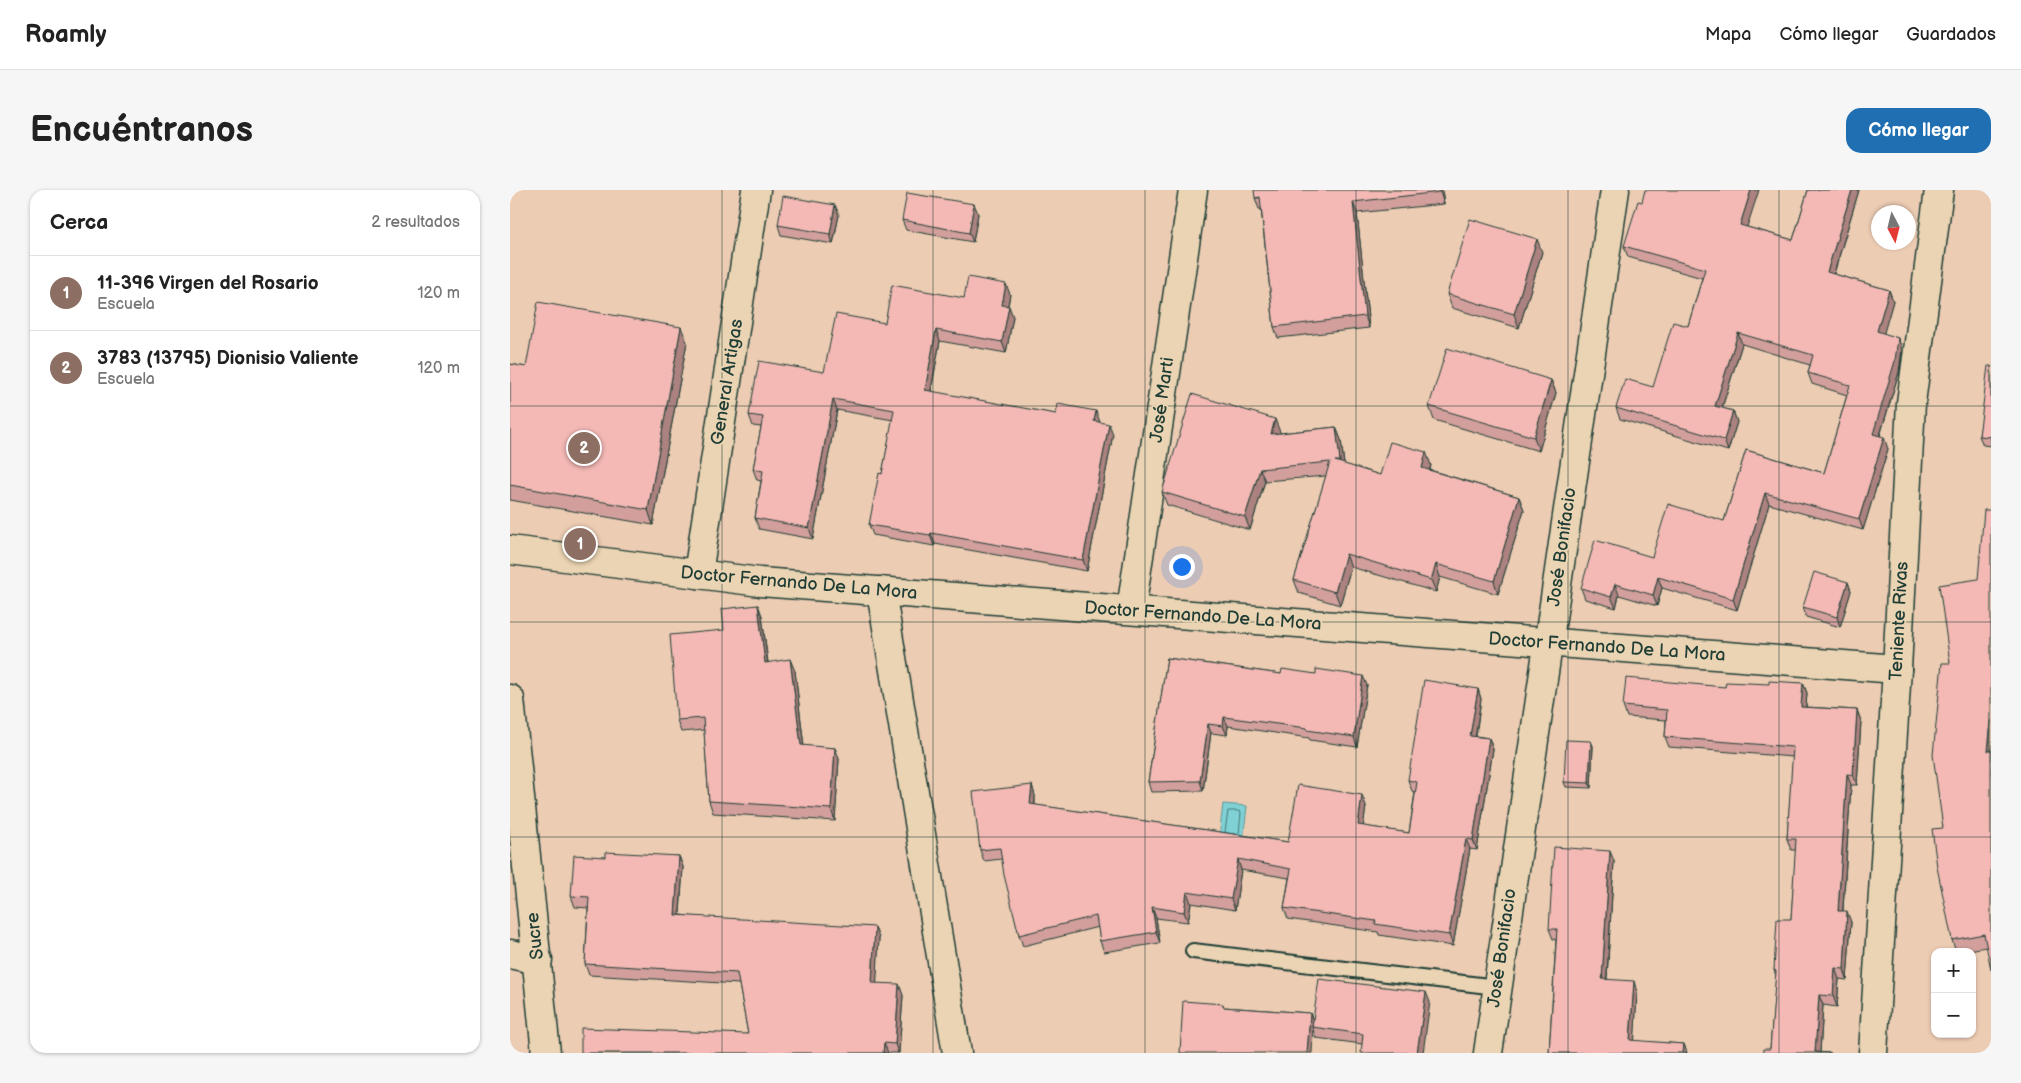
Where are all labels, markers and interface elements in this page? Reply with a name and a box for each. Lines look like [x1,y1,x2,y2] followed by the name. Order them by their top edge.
[25,20,106,49] text: Roamly
[1705,24,1751,45] text: Mapa
[1779,24,1878,45] text: Cómo llegar
[1906,24,1996,45] text: Guardados
[1846,108,1991,153] button: Cómo llegar
[30,109,253,152] text: Encuéntranos
[1871,205,1916,250] north arrow
[50,210,108,235] text: Cerca
[371,213,460,232] text: 2 resultados
[97,272,318,295] text: 11-396 Virgen del Rosario
[63,284,69,303] text: 1
[417,284,460,303] text: 120 m
[97,295,155,314] text: Escuela
[707,317,747,446] street label: General Artigas
[97,347,358,370] text: 3783 (13795) Dionisio Valiente
[1146,356,1178,444] street label: José Marti
[61,359,71,378] text: 2
[417,359,460,378] text: 120 m
[97,370,155,389] text: Escuela
[568,429,600,467] pin: 2
[1543,486,1581,608] street label: José Bonifacio
[564,525,596,563] pin: 1
[1169,554,1195,580] your location
[1885,561,1913,681] street label: Teniente Rivas
[680,562,918,604] street label: Doctor Fernando De La Mora
[1084,597,1322,635] street label: Doctor Fernando De La Mora
[1488,628,1726,666] street label: Doctor Fernando De La Mora
[1483,887,1521,1009] street label: José Bonifacio
[522,911,548,961] street label: Sucre
[1931,948,1976,1038] map controls
[1931,948,1976,993] button: +
[1931,993,1976,1038] button: −

